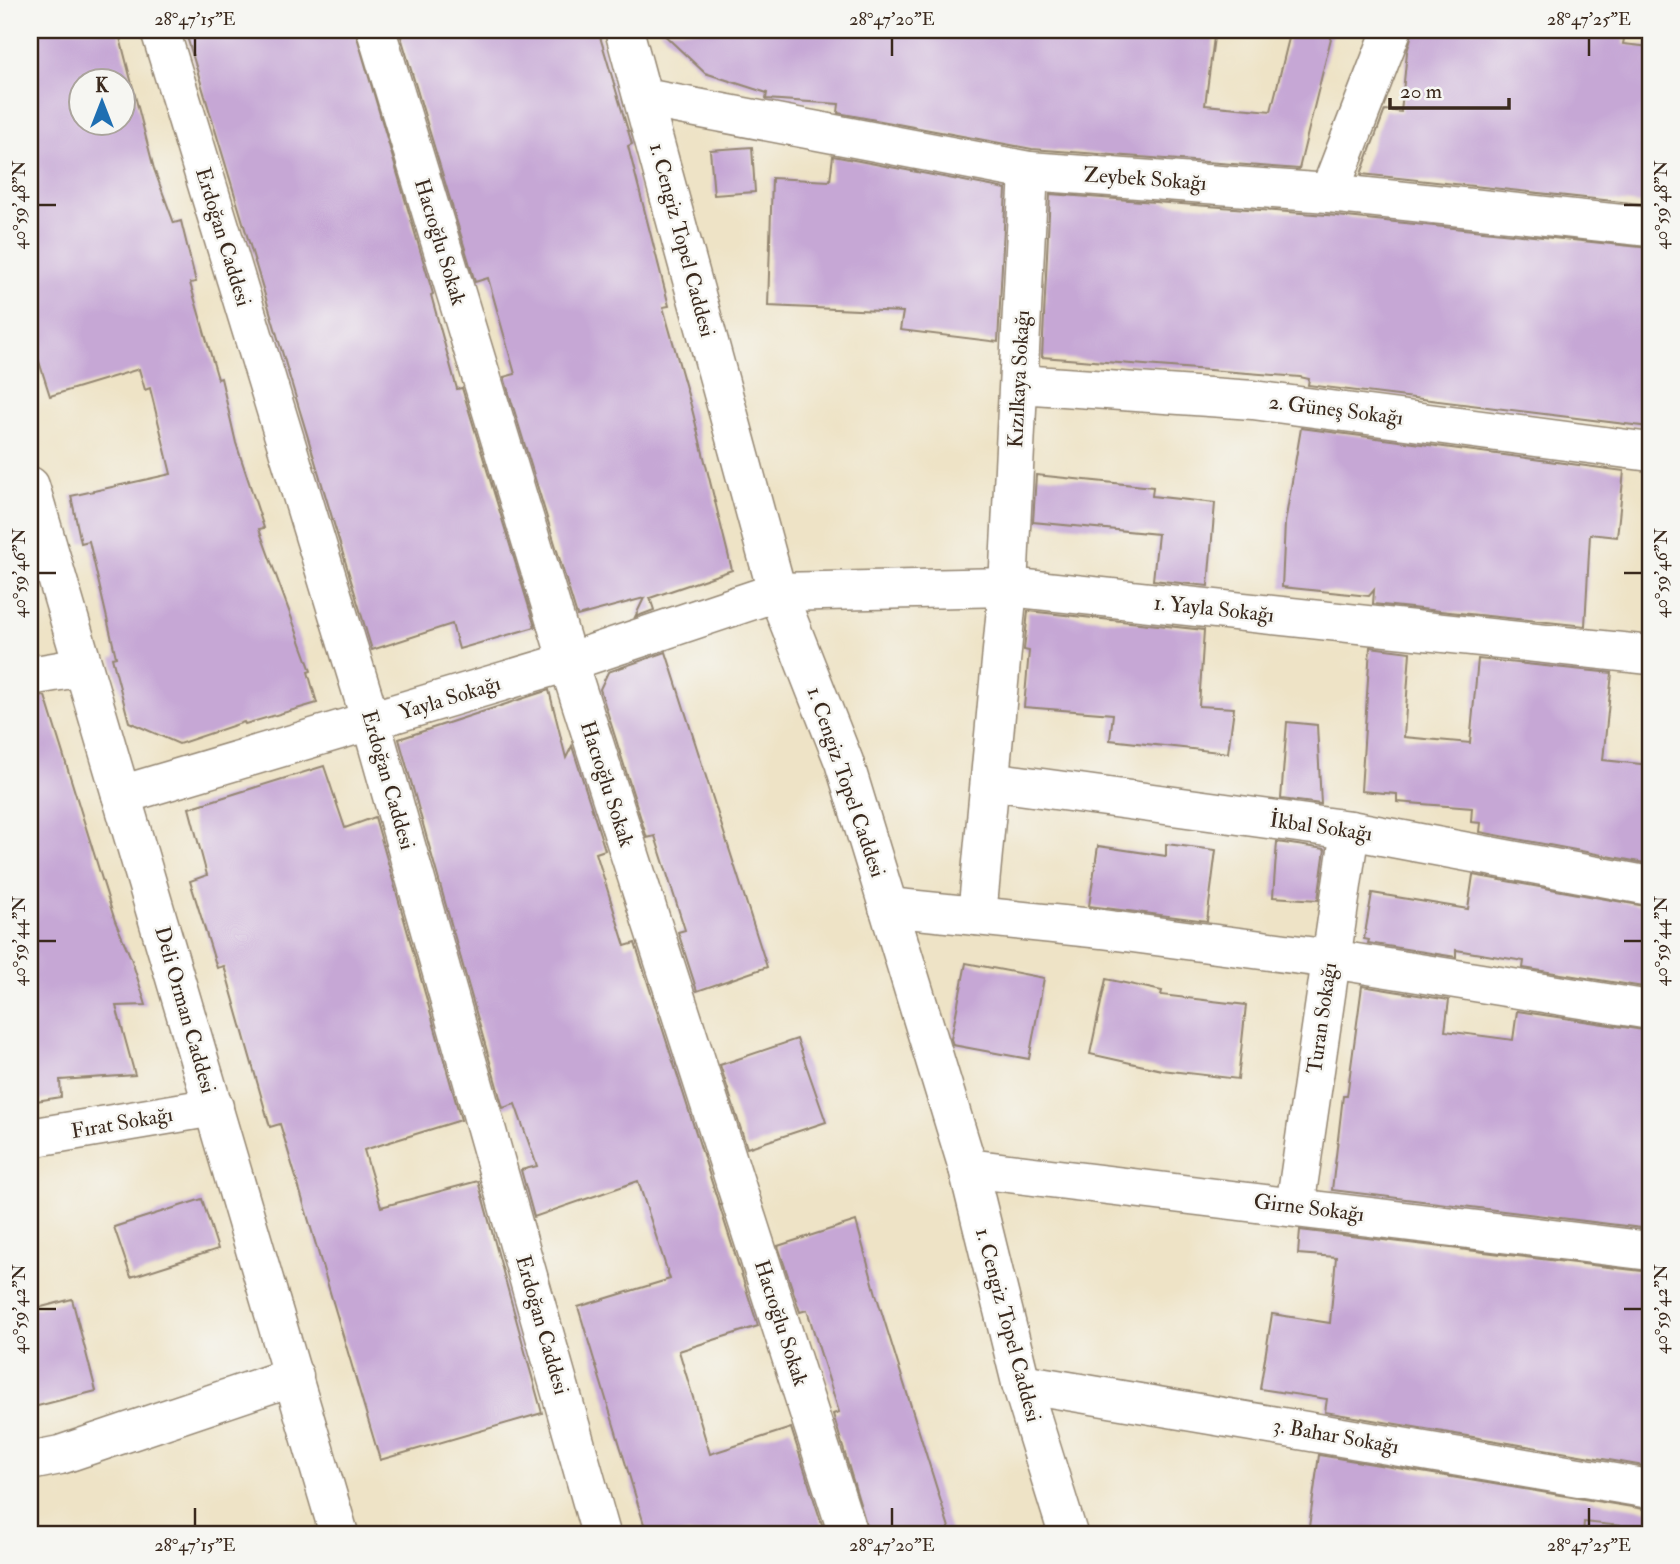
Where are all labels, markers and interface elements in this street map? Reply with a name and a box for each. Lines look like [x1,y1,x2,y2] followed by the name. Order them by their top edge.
[154,8,236,31] text: 28°47'15"E
[849,8,935,31] text: 28°47'20"E
[1547,8,1631,31] text: 28°47'25"E
[66,66,136,136] north arrow
[1390,66,1508,110] scale bar
[95,74,109,98] text: K
[1400,78,1442,105] text: 20 m
[643,140,721,340] street label: 1. Cengiz Topel Caddesi
[8,160,31,250] text: 40°59'48"N
[1650,160,1673,250] text: 40°59'48"N
[1082,161,1208,197] street label: Zeybek Sokağı
[189,164,257,310] street label: Erdoğan Caddesi
[408,175,472,309] street label: Hacıoğlu Sokak
[1002,309,1036,449] street label: Kızılkaya Sokağı
[1267,388,1405,432] street label: 2. Güneş Sokağı
[8,528,31,618] text: 40°59'46"N
[1650,528,1673,618] text: 40°59'46"N
[1153,589,1276,629] street label: 1. Yayla Sokağı
[396,670,504,726] street label: Yayla Sokağı
[801,683,891,881] street label: 1. Cengiz Topel Caddesi
[355,707,421,853] street label: Erdoğan Caddesi
[574,717,640,851] street label: Hacıoğlu Sokak
[1268,806,1374,848] street label: İkbal Sokağı
[8,896,31,986] text: 40°59'44"N
[1650,896,1673,986] text: 40°59'44"N
[148,923,222,1097] street label: Deli Orman Caddesi
[1301,960,1343,1075] street label: Turan Sokağı
[69,1101,175,1145] street label: Fırat Sokağı
[1252,1188,1366,1228] street label: Girne Sokağı
[969,1225,1047,1425] street label: 1. Cengiz Topel Caddesi
[509,1252,575,1398] street label: Erdoğan Caddesi
[748,1256,814,1390] street label: Hacıoğlu Sokak
[8,1264,31,1354] text: 40°59'42"N
[1650,1264,1673,1354] text: 40°59'42"N
[1271,1412,1401,1460] street label: 3. Bahar Sokağı
[154,1534,236,1557] text: 28°47'15"E
[849,1534,935,1557] text: 28°47'20"E
[1547,1534,1631,1557] text: 28°47'25"E

